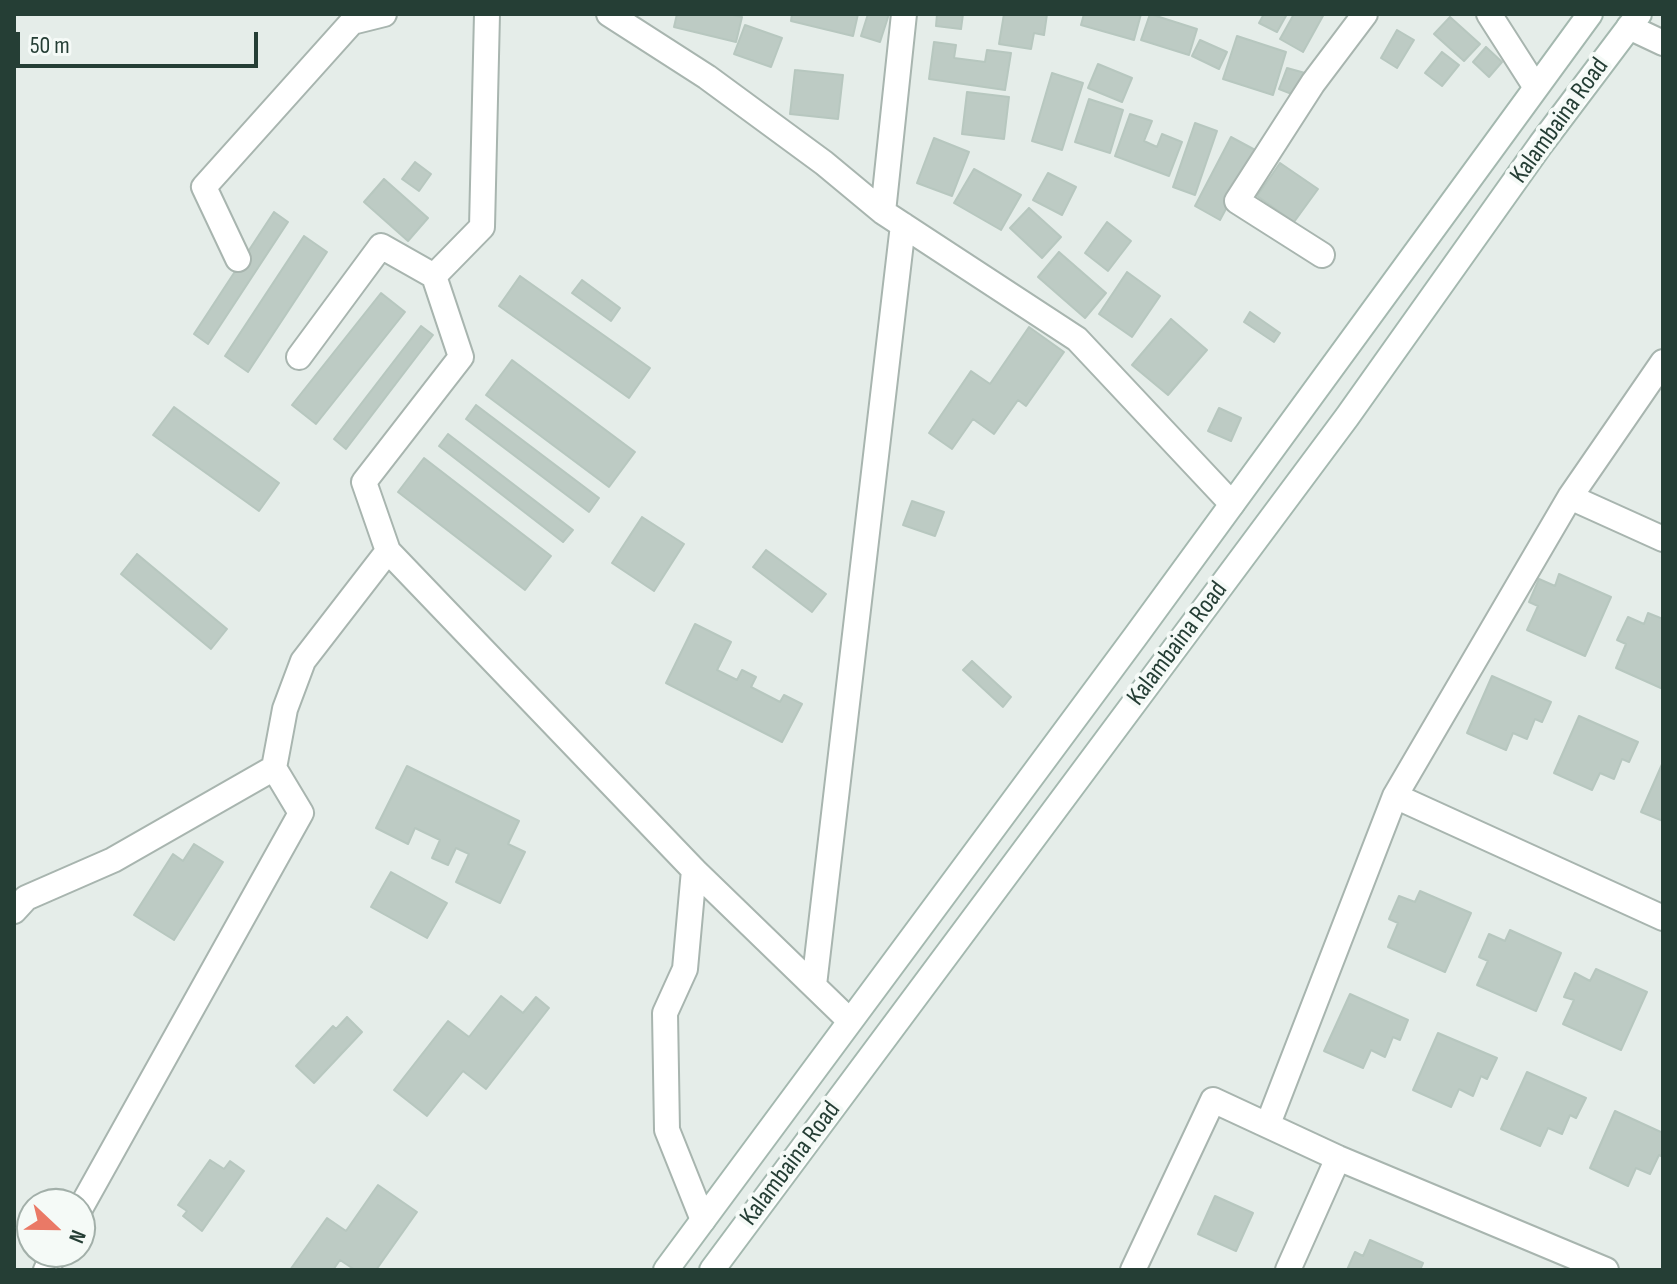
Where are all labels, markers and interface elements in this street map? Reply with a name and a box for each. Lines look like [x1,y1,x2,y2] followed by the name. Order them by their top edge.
[20,16,262,66] scale bar
[30,31,70,60] text: 50 m
[1504,52,1616,190] street label: Kalambaina Road
[1121,576,1235,712] street label: Kalambaina Road
[734,1096,848,1232] street label: Kalambaina Road
[16,1188,96,1268] north arrow
[62,1226,92,1247] text: N

